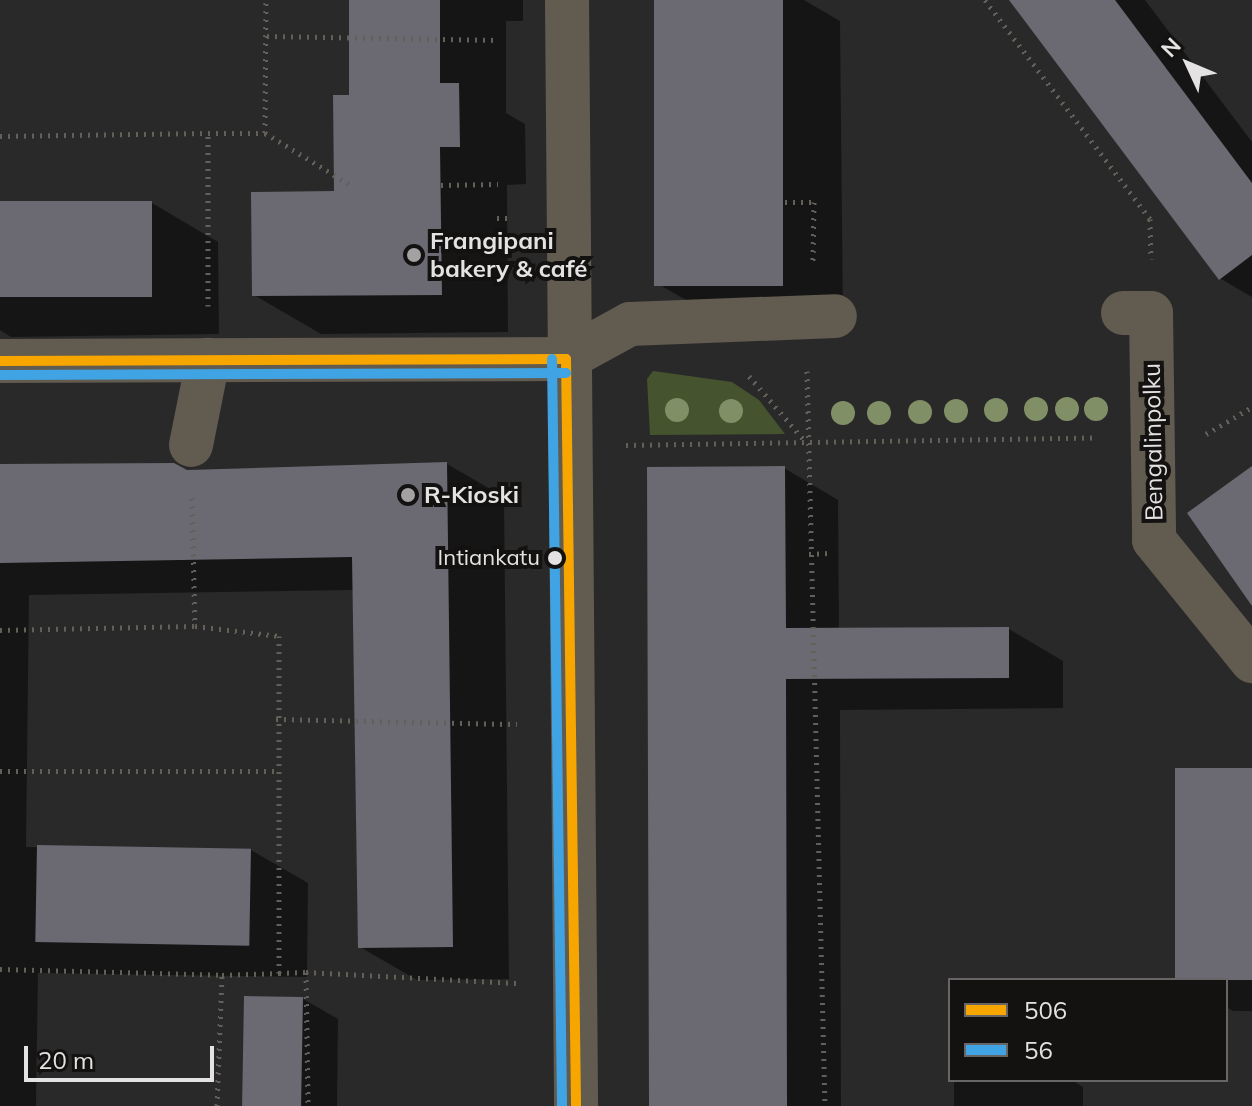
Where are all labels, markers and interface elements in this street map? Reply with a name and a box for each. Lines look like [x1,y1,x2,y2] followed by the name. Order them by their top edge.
[1148,24,1228,104] north arrow
[1155,32,1187,63] text: N
[430,227,587,283] place label: Frangipani bakery & café
[405,246,423,264] marker: Frangipani bakery & café
[1137,363,1169,521] street label: Bengalinpolku
[424,481,519,509] place label: R-Kioski
[399,486,417,504] marker: R-Kioski
[438,545,540,571] place label: Intiankatu
[547,550,563,566] marker: Intiankatu
[948,978,1228,1082] legend
[1024,995,1067,1025] text: 506
[28,1030,218,1080] scale bar
[1024,1035,1053,1065] text: 56
[38,1045,94,1075] text: 20 m

